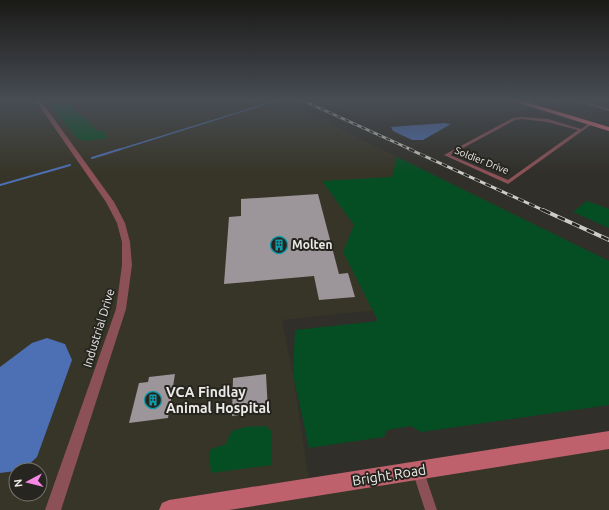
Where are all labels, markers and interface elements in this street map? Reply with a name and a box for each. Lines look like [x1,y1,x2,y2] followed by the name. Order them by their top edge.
[453,145,510,176] street label: Soldier Drive
[269,235,289,255] building icon: Molten
[292,238,332,251] place label: Molten
[80,287,117,369] street label: Industrial Drive
[166,384,270,416] place label: VCA Findlay Animal Hospital
[143,390,163,410] building icon: VCA Findlay Animal Hospital
[351,461,427,489] street label: Bright Road
[8,462,48,502] north arrow
[12,478,25,488] text: N

